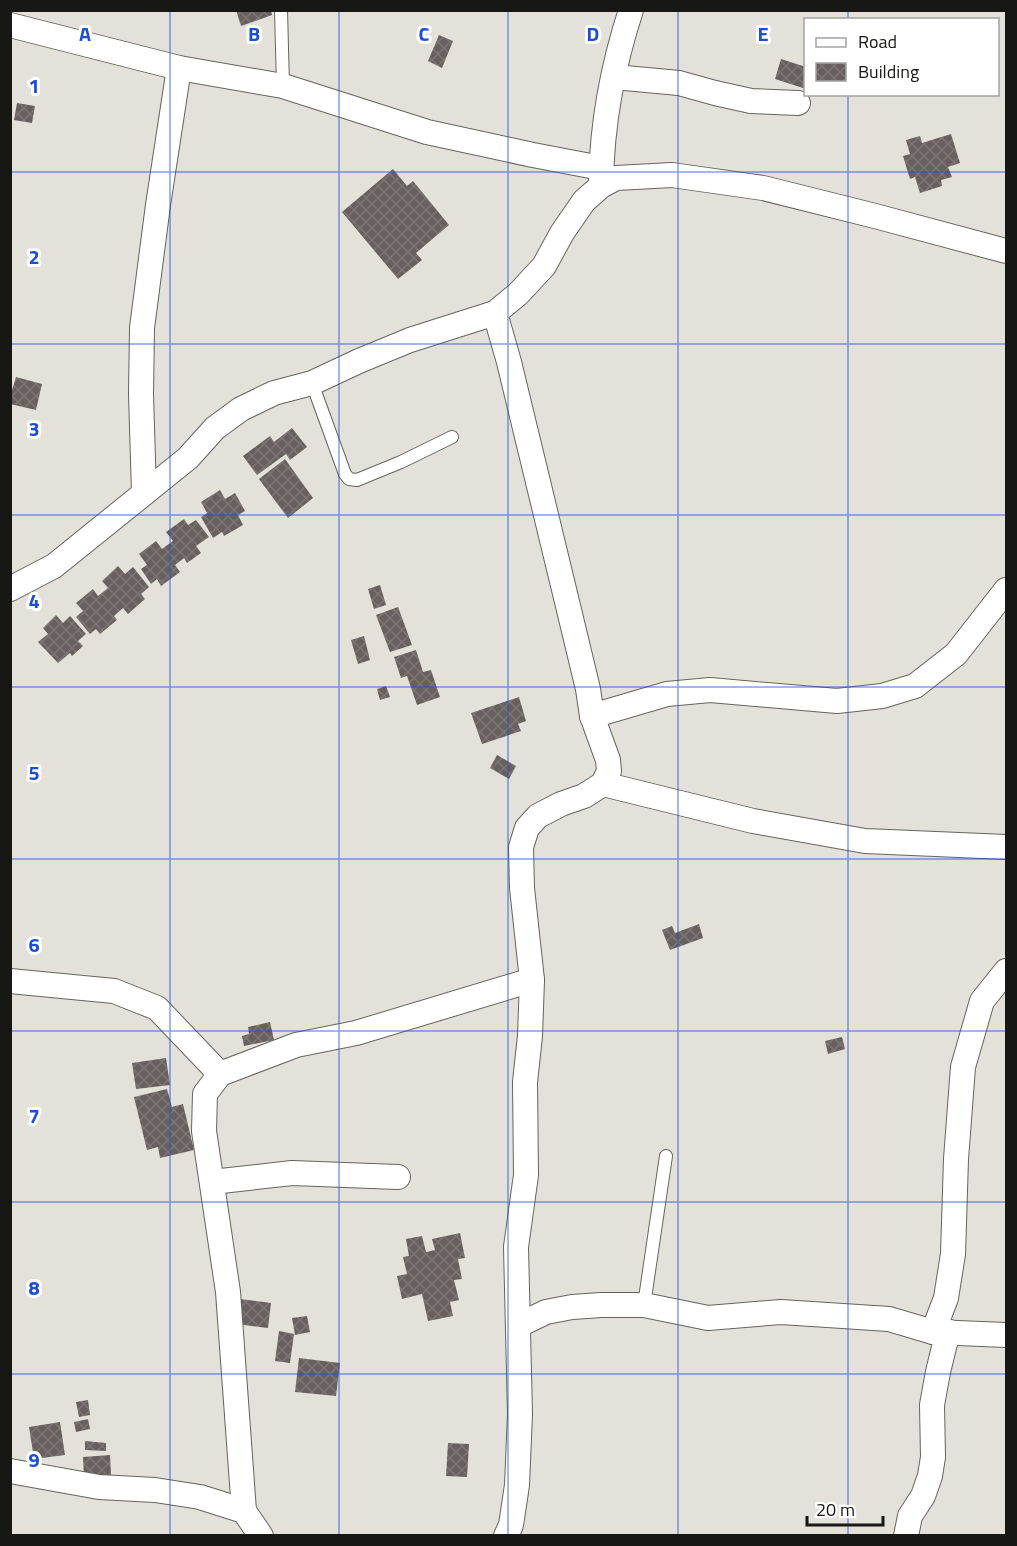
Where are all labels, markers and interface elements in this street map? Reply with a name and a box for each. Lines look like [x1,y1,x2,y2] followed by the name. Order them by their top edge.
[79,18,91,49] text: A
[248,18,260,49] text: B
[419,18,430,49] text: C
[587,18,599,49] text: D
[757,18,769,49] text: E
[804,18,999,96] legend
[858,28,897,55] text: Road
[858,58,919,85] text: Building
[28,70,40,101] text: 1
[28,241,40,272] text: 2
[28,413,40,444] text: 3
[28,585,40,616] text: 4
[28,757,40,788] text: 5
[28,929,40,960] text: 6
[28,1100,40,1131] text: 7
[28,1272,40,1303] text: 8
[28,1444,40,1475] text: 9
[807,1489,884,1527] scale bar
[816,1496,855,1523] text: 20 m

